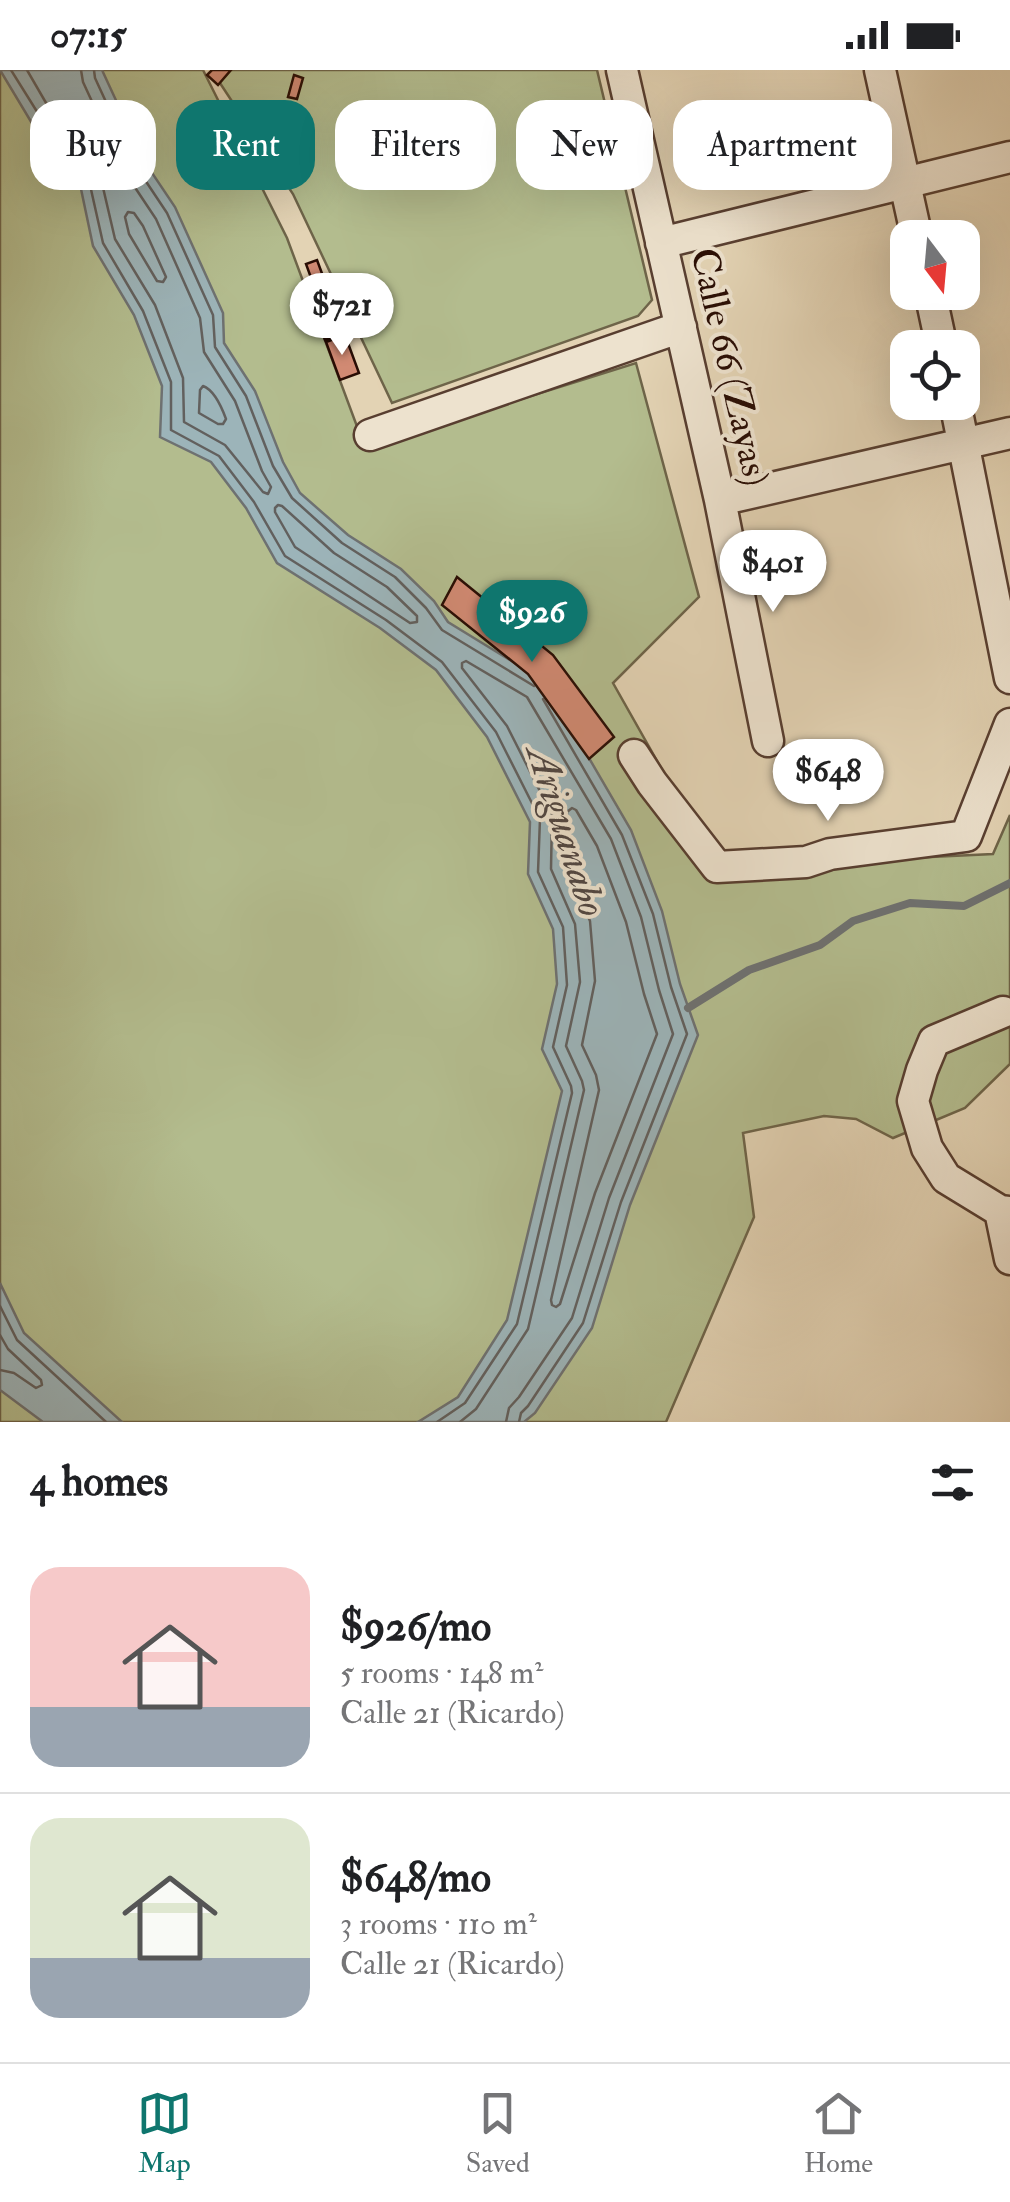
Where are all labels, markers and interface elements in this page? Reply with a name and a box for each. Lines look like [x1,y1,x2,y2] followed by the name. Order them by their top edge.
[50,11,126,59] text: 07:15
[30,100,156,190] chip: Buy
[176,100,315,190] chip: Rent
[335,100,496,190] chip: Filters
[516,100,653,190] chip: New
[673,100,892,190] chip: Apartment
[890,220,980,310] north arrow
[890,220,980,420] map controls
[679,243,781,491] street label: Calle 66 (Zayas)
[283,273,401,358] pin: $721
[312,285,372,325] text: $721
[890,330,980,420] button: locate
[714,530,832,615] pin: $401
[742,542,805,582] text: $401
[473,580,591,665] pin: $926
[499,592,565,632] text: $926
[513,735,618,923] water label: Ariguanabo
[769,739,887,824] pin: $648
[795,751,861,791] text: $648
[925,1455,980,1510] icon: filters
[30,1456,168,1508] text: 4 homes
[340,1601,491,1653] text: $926/mo
[110,1607,230,1727] icon: home
[340,1653,543,1693] text: 5 rooms · 148 m²
[340,1693,565,1733] text: Calle 21 (Ricardo)
[340,1852,491,1904] text: $648/mo
[110,1858,230,1978] icon: home
[340,1904,537,1944] text: 3 rooms · 110 m²
[340,1944,565,1984] text: Calle 21 (Ricardo)
[137,2086,192,2181] tab: Map
[466,2086,530,2181] tab: Saved
[804,2086,873,2181] tab: Home

